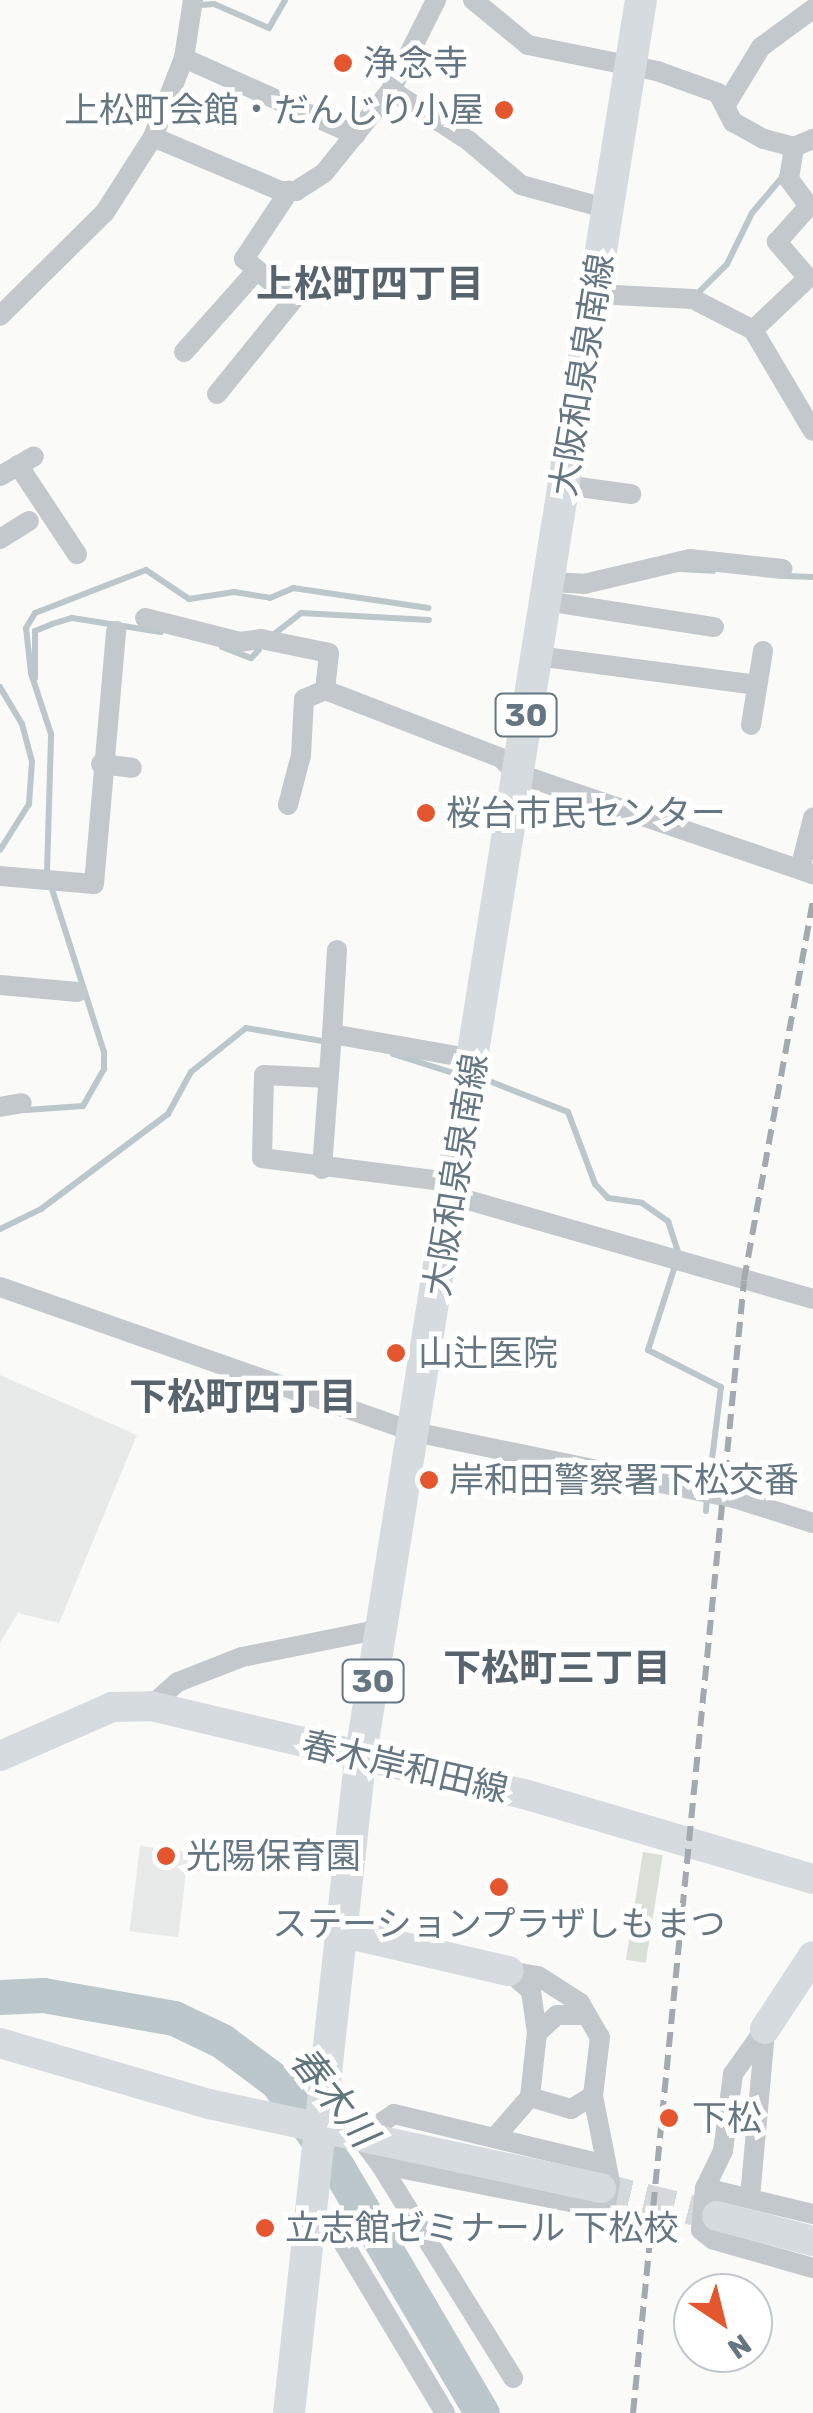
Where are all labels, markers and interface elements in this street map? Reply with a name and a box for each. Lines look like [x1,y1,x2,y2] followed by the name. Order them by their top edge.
[363,42,468,84] place label: 浄念寺
[332,52,354,74] marker: 浄念寺
[64,89,484,131] place label: 上松町会館・だんじり小屋
[493,99,515,121] marker: 上松町会館・だんじり小屋
[542,251,622,499] street label: 大阪和泉泉南線
[256,262,484,308] district label: 上松町四丁目
[494,688,558,742] road number: 30
[446,792,726,834] place label: 桜台市民センター
[415,802,437,824] marker: 桜台市民センター
[416,1051,496,1299] street label: 大阪和泉泉南線
[418,1332,558,1374] place label: 山辻医院
[383,1340,409,1366] marker: 山辻医院
[129,1375,357,1421] district label: 下松町四丁目
[449,1459,799,1501] place label: 岸和田警察署下松交番
[418,1469,440,1491] marker: 岸和田警察署下松交番
[443,1646,671,1692] district label: 下松町三丁目
[340,1654,406,1708] road number: 30
[298,1723,512,1811] street label: 春木岸和田線
[186,1835,361,1877] place label: 光陽保育園
[155,1845,177,1867] marker: 光陽保育園
[488,1876,510,1898] marker: ステーションプラザしもまつ
[272,1903,726,1945] place label: ステーションプラザしもまつ
[280,2038,386,2156] water label: 春木川
[692,2097,762,2139] place label: 下松
[656,2105,682,2131] marker: 下松
[285,2207,679,2249] place label: 立志館ゼミナール 下松校
[254,2217,276,2239] marker: 立志館ゼミナール 下松校
[673,2273,773,2373] north arrow
[722,2327,757,2366] text: N

